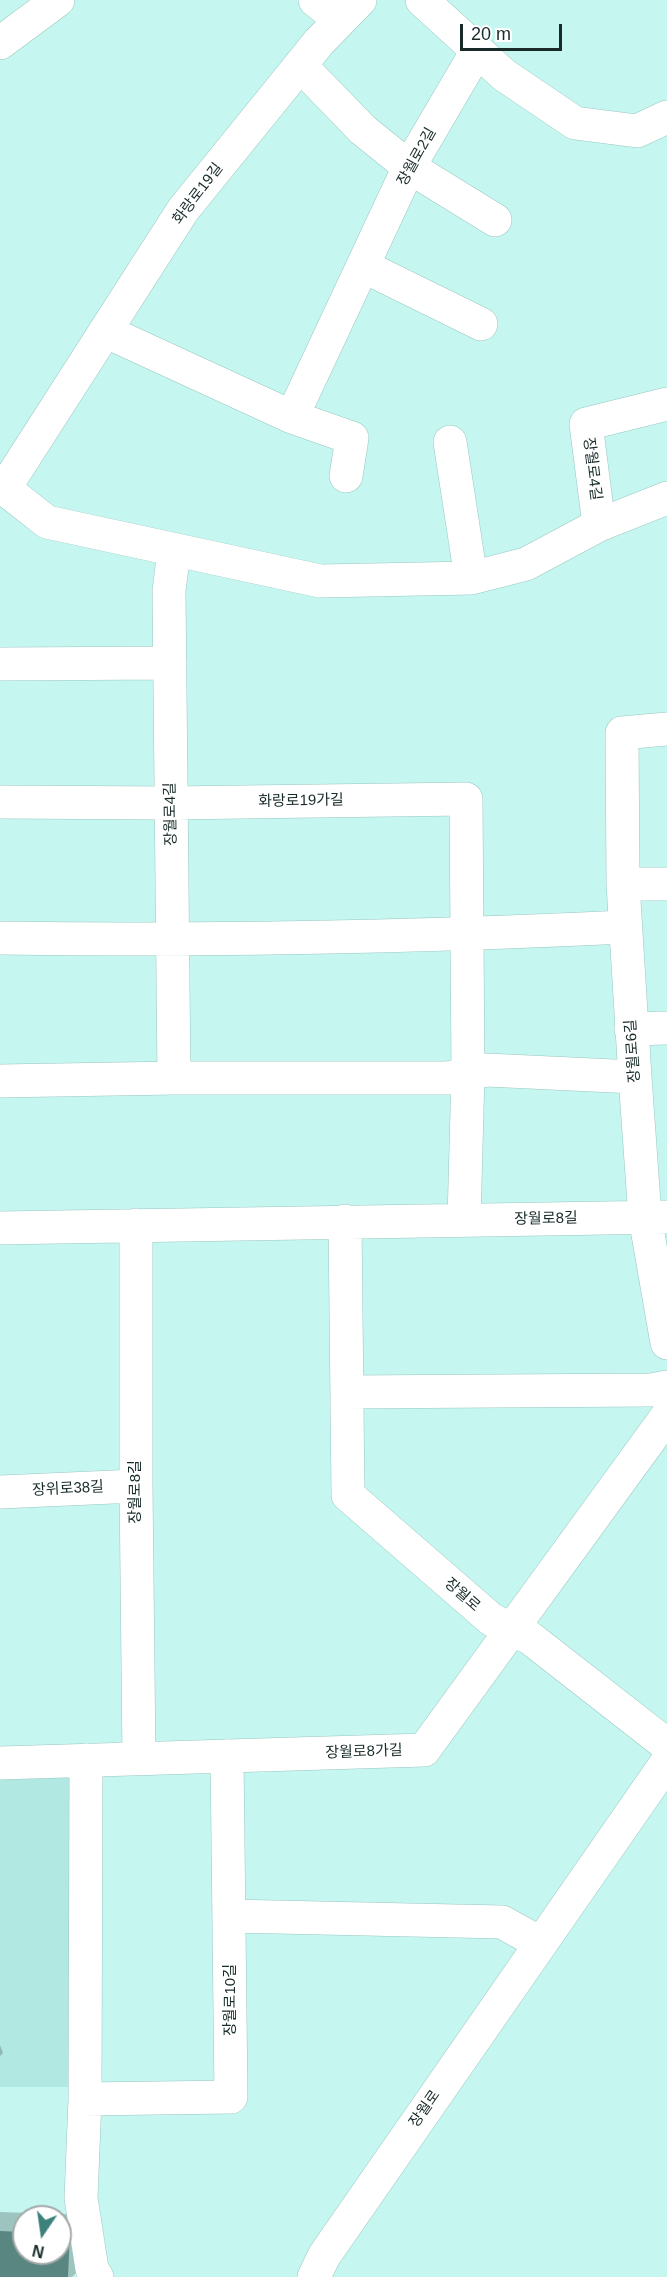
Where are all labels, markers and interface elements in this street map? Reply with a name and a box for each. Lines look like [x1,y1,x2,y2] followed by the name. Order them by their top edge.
[463,12,565,50] scale bar
[471,24,511,44] text: 20 m
[394,125,440,189] street label: 장월로2길
[169,160,227,228] street label: 화랑로19길
[579,436,605,502] street label: 장월로4길
[161,782,181,846] street label: 장월로4길
[258,791,344,811] street label: 화랑로19가길
[622,1019,644,1083] street label: 장월로6길
[514,1209,578,1229] street label: 장월로8길
[127,1460,145,1524] street label: 장월로8길
[32,1478,104,1500] street label: 장위로38길
[440,1575,484,1615] street label: 장월로
[325,1742,403,1762] street label: 장월로8가길
[222,1964,240,2036] street label: 장월로10길
[406,2087,444,2131] street label: 장월로
[12,2205,72,2265] north arrow
[31,2241,46,2261] text: N

